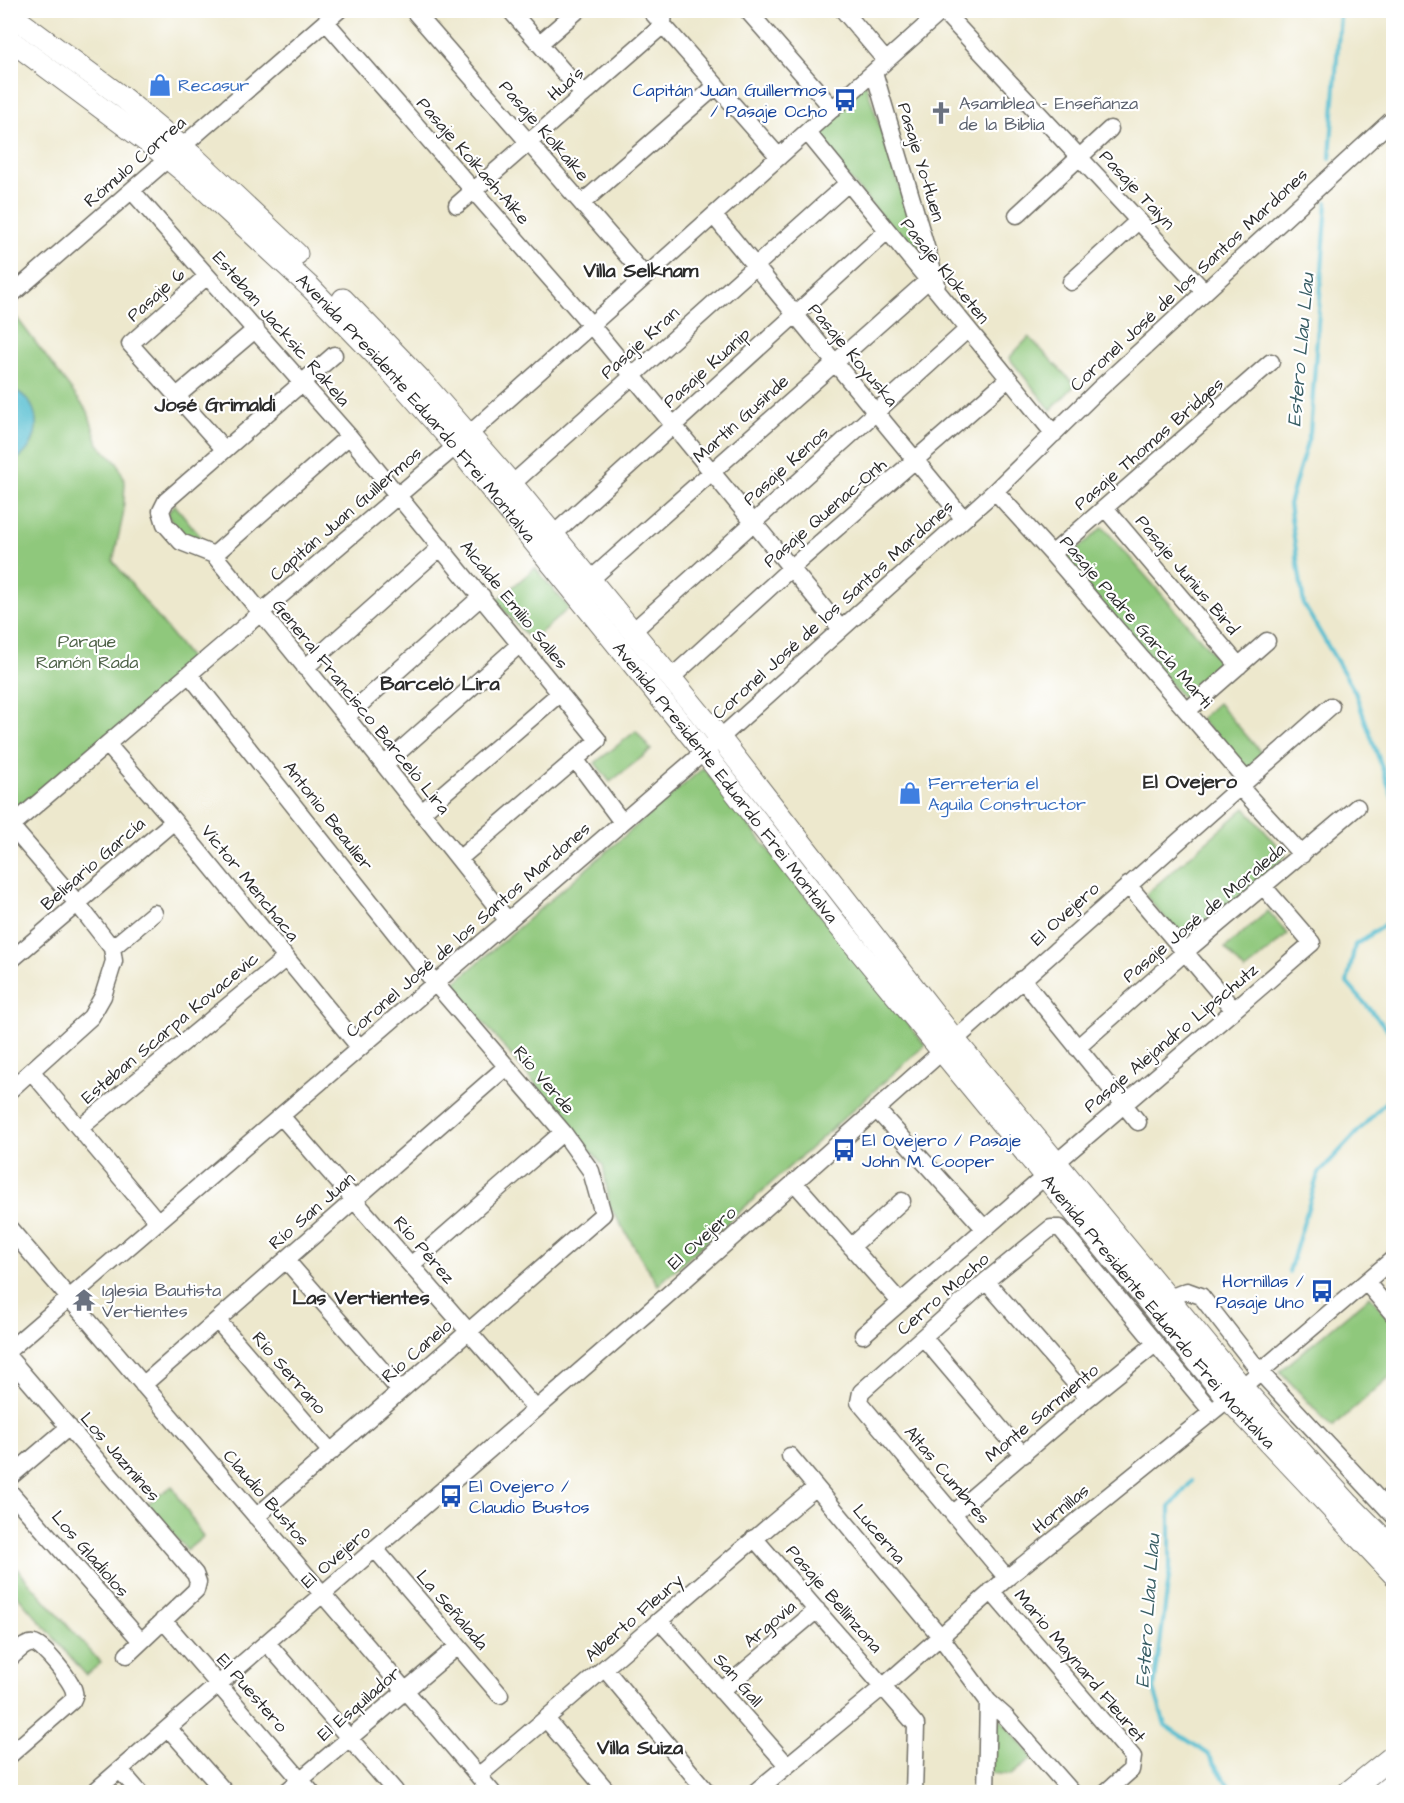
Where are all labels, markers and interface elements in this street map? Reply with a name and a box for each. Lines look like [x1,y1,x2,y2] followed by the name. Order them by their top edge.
[542,61,590,107] street label: Hua's
[147,72,173,98] shop icon: Recasur
[178,73,249,98] place label: Recasur
[493,75,595,187] street label: Pasaje Kolkaike
[633,78,827,124] place label: Capitán Juan Guillermos / Pasaje Ocho
[832,87,858,113] bus stop icon: Capitán Juan Guillermos / Pasaje Ocho
[959,91,1138,137] place label: Asamblea - Enseñanza de la Biblia
[411,92,536,230] street label: Pasaje Koikash-Aike
[891,99,951,225] street label: Pasaje Yo-Huen
[928,100,954,126] church icon: Asamblea - Enseñanza de la Biblia
[79,111,191,213] street label: Rómulo Correa
[1093,145,1181,236] street label: Pasaje Taiyn
[1064,163,1314,397] street label: Coronel José de los Santos Mardones
[894,213,996,329] street label: Pasaje Kloketen
[206,246,356,412] street label: Esteban Jacksic Rakela
[583,257,699,285] district label: Villa Selknam
[122,262,190,328] street label: Pasaje 6
[290,268,542,548] street label: Avenida Presidente Eduardo Frei Montalva
[1280,270,1322,428] water label: Estero Llau Llau
[801,298,904,413] street label: Pasaje Koyuska
[595,301,685,385] street label: Pasaje Kran
[658,322,756,414] street label: Pasaje Kuanip
[687,369,795,469] street label: Martín Gusinde
[1069,372,1230,517] street label: Pasaje Thomas Bridges
[154,391,276,419] district label: José Grimaldi
[738,421,834,511] street label: Pasaje Kenos
[265,441,427,587] street label: Capitán Juan Guillermos
[758,452,892,574] street label: Pasaje Quenac-Onh
[707,495,959,725] street label: Coronel José de los Santos Mardones
[1129,510,1245,640] street label: Pasaje Junius Bird
[1054,530,1218,714] street label: Pasaje Padre García Marti
[454,535,574,675] street label: Alcalde Emilio Salles
[266,594,456,820] street label: General Francisco Barceló Lira
[36,629,138,675] park label: Parque Ramón Rada
[607,636,844,928] street label: Avenida Presidente Eduardo Frei Montalva
[380,670,501,698] district label: Barceló Lira
[277,756,379,876] street label: Antonio Beaulier
[1143,768,1238,796] district label: El Ovejero
[928,771,1086,818] place label: Ferretería el Aguila Constructor
[897,780,923,806] shop icon: Ferretería el Aguila Constructor
[35,812,151,916] street label: Belisario García
[340,817,596,1043] street label: Coronel José de los Santos Mardones
[195,819,305,947] street label: Víctor Menchaca
[1117,837,1291,989] street label: Pasaje José de Moraleda
[1025,876,1105,952] street label: El Ovejero
[76,946,264,1110] street label: Esteban Scarpa Kovacevic
[1078,957,1264,1119] street label: Pasaje Alejandro Lipschutz
[507,1041,581,1120] street label: Río Verde
[862,1128,1021,1174] place label: El Ovejero / Pasaje John M. Cooper
[831,1137,857,1163] bus stop icon: El Ovejero / Pasaje John M. Cooper
[264,1167,360,1255] street label: Río San Juan
[1036,1169,1281,1454] street label: Avenida Presidente Eduardo Frei Montalva
[662,1200,742,1276] street label: El Ovejero
[387,1211,461,1289] street label: Río Pérez
[891,1247,995,1341] street label: Cerro Mocho
[1216,1269,1304,1315] place label: Hornillas / Pasaje Uno
[102,1278,221,1324] place label: Iglesia Bautista Vertientes
[1309,1278,1335,1304] bus stop icon: Hornillas / Pasaje Uno
[292,1284,430,1312] district label: Las Vertientes
[71,1287,97,1313] temple icon: Iglesia Bautista Vertientes
[376,1313,458,1389] street label: Río Canelo
[246,1326,332,1420] street label: Río Serrano
[980,1358,1104,1468] street label: Monte Sarmiento
[74,1407,166,1507] street label: Los Jazmines
[898,1420,996,1530] street label: Altas Cumbres
[217,1444,315,1552] street label: Claudio Bustos
[469,1474,590,1520] place label: El Ovejero / Claudio Bustos
[1027,1478,1095,1540] street label: Hornillas
[438,1483,464,1509] bus stop icon: El Ovejero / Claudio Bustos
[847,1499,911,1569] street label: Lucerna
[45,1505,135,1603] street label: Los Gladiolos
[296,1520,376,1594] street label: El Ovejero
[1129,1532,1167,1689] water label: Estero Llau Llau
[780,1539,888,1659] street label: Pasaje Bellinzona
[410,1565,494,1655] street label: La Señalada
[579,1568,689,1668] street label: Alberto Fleury
[1007,1584,1152,1749] street label: Mario Maynard Fleuret
[738,1594,802,1654] street label: Argovia
[211,1648,293,1738] street label: El Puestero
[708,1648,769,1713] street label: San Gall
[312,1661,406,1747] street label: El Esquilador
[596,1734,684,1762] district label: Villa Suiza

